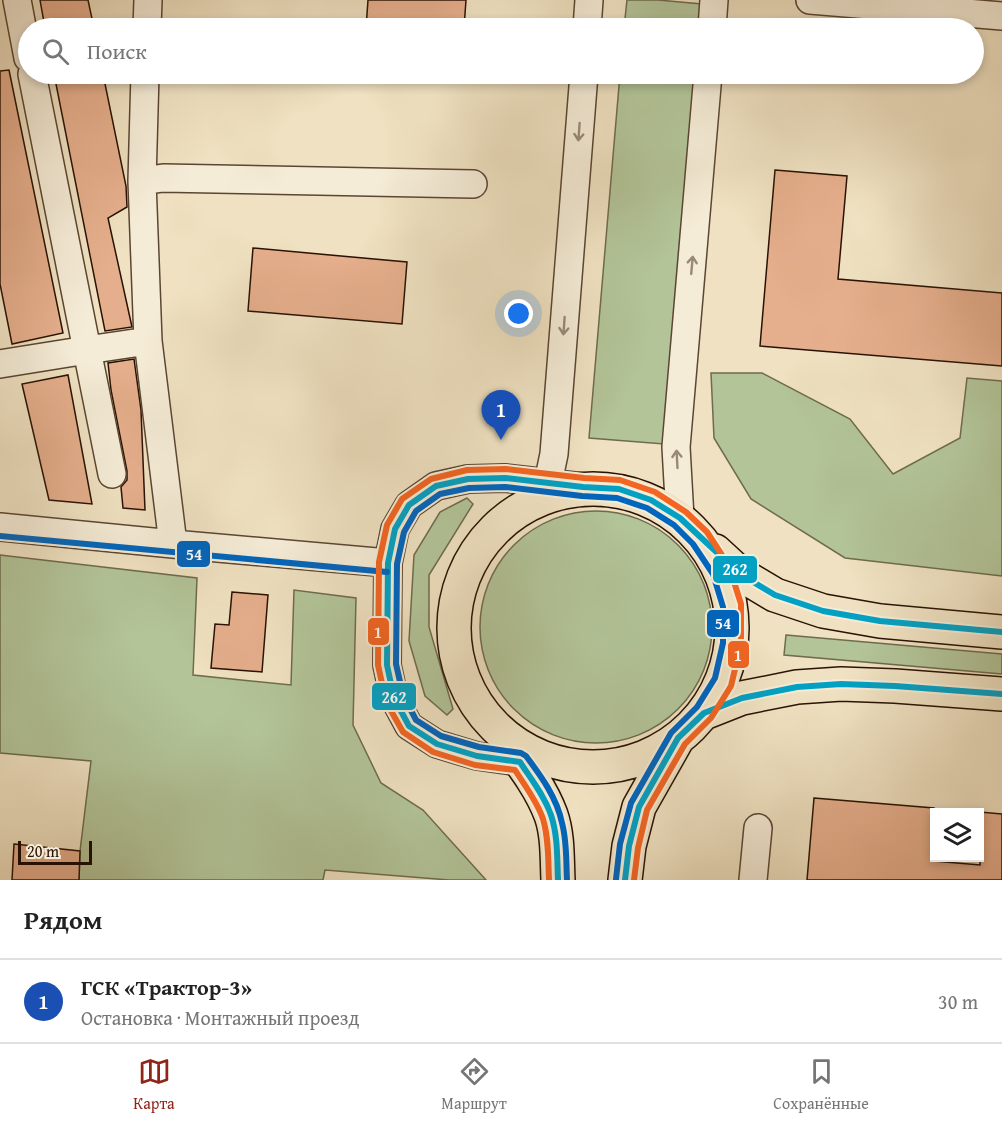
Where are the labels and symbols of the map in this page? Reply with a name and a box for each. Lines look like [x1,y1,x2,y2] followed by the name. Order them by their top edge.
[573,121,584,141] one-way arrow
[686,256,697,276] one-way arrow
[504,299,533,328] your location
[558,316,569,336] one-way arrow
[482,390,520,440] pin: 1
[671,450,682,470] one-way arrow
[176,540,211,568] line badge: 54
[186,542,202,566] text: 54
[712,555,758,584] line badge: 262
[723,557,747,581] text: 262
[706,609,740,638] line badge: 54
[715,611,731,635] text: 54
[367,617,390,646] line badge: 1
[374,620,382,644] text: 1
[727,640,750,669] line badge: 1
[734,643,742,667] text: 1
[371,682,417,711] line badge: 262
[382,685,406,709] text: 262
[18,838,92,866] scale bar

